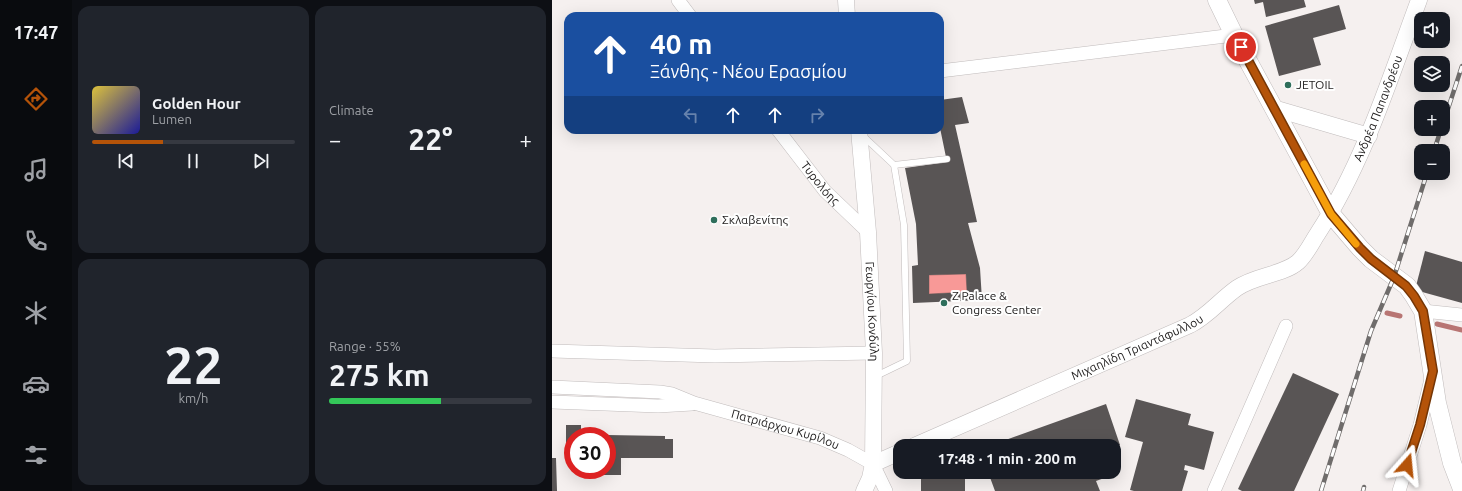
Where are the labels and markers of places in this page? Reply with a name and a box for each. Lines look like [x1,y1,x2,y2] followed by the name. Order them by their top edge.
[1224,30,1258,64] pin
[1296,78,1334,91] place label: JETOIL
[1283,80,1293,90] marker: JETOIL
[722,213,788,227] place label: Σκλαβενίτης
[709,215,719,225] marker: Σκλαβενίτης
[952,289,1042,316] place label: Z Palace & Congress Center
[939,298,949,308] marker: Z Palace & Congress Center

